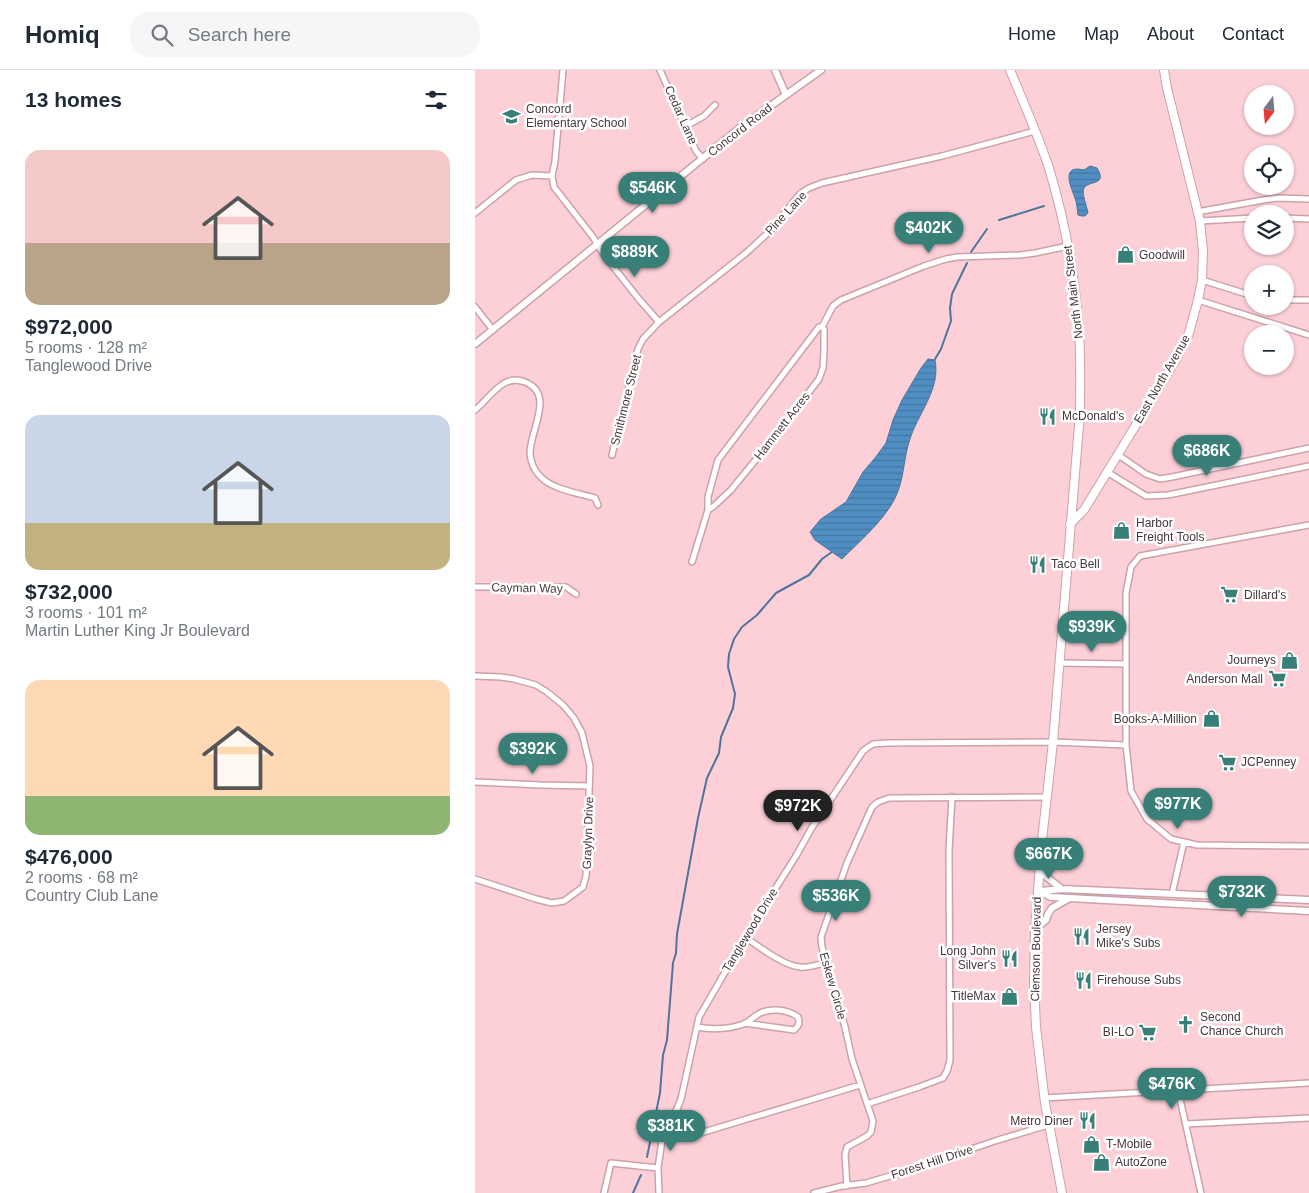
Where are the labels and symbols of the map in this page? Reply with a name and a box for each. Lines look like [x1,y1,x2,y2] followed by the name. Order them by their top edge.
[662,84,700,147] street label: Cedar Lane
[1244,85,1294,135] north arrow
[705,101,775,159] street label: Concord Road
[526,102,627,130] place label: Concord Elementary School
[502,106,522,126] school or university icon: Concord Elementary School
[618,172,688,214] pin: $546K
[762,188,810,238] street label: Pine Lane
[894,212,964,254] pin: $402K
[600,236,670,278] pin: $889K
[1060,244,1086,340] street label: North Main Street
[1115,245,1135,265] shop icon: Goodwill
[1139,248,1185,262] place label: Goodwill
[1131,332,1193,426] street label: East North Avenue
[608,352,644,447] street label: Smithmore Street
[751,389,813,463] street label: Hammett Acres
[1038,406,1058,426] restaurant icon: McDonald's
[1062,409,1124,423] place label: McDonald's
[1172,434,1242,477] pin: $686K
[1136,516,1204,544] place label: Harbor Freight Tools
[1112,520,1132,540] shop icon: Harbor Freight Tools
[1027,554,1047,574] restaurant icon: Taco Bell
[1051,557,1100,571] place label: Taco Bell
[491,580,563,596] street label: Cayman Way
[1220,585,1240,605] supermarket icon: Dillard's
[1244,588,1286,602] place label: Dillard's
[1057,610,1127,653] pin: $939K
[1280,650,1300,670] shop icon: Journeys
[1227,653,1276,667] place label: Journeys
[1267,669,1287,689] supermarket icon: Anderson Mall
[1186,672,1263,686] place label: Anderson Mall
[1201,709,1221,729] shop icon: Books-A-Million
[1114,712,1197,726] place label: Books-A-Million
[498,732,568,775] pin: $392K
[1217,752,1237,772] supermarket icon: JCPenney
[1241,755,1296,769] place label: JCPenney
[1143,788,1213,830] pin: $977K
[763,790,833,832] pin: $972K
[580,796,596,870] street label: Graylyn Drive
[1014,838,1084,880] pin: $667K
[1207,876,1277,918] pin: $732K
[801,880,871,922] pin: $536K
[719,885,781,974] street label: Tanglewood Drive
[1028,897,1044,1001] street label: Clemson Boulevard
[1096,922,1160,950] place label: Jersey Mike's Subs
[1072,926,1092,946] restaurant icon: Jersey Mike's Subs
[940,944,996,972] place label: Long John Silver's
[1000,948,1020,968] restaurant icon: Long John Silver's
[817,951,849,1022] street label: Eskew Circle
[1073,970,1093,990] restaurant icon: Firehouse Subs
[1097,973,1181,987] place label: Firehouse Subs
[1000,986,1020,1006] shop icon: TitleMax
[951,989,996,1003] place label: TitleMax
[1200,1010,1283,1038] place label: Second Chance Church
[1176,1014,1196,1034] church icon: Second Chance Church
[1138,1022,1158,1042] supermarket icon: BI-LO
[1103,1025,1134,1039] place label: BI-LO
[1137,1068,1207,1110] pin: $476K
[636,1110,706,1152] pin: $381K
[1077,1111,1097,1131] restaurant icon: Metro Diner
[1010,1114,1073,1128] place label: Metro Diner
[1082,1134,1102,1154] shop icon: T-Mobile
[1106,1137,1152,1151] place label: T-Mobile
[889,1142,975,1182] street label: Forest Hill Drive
[1091,1152,1111,1172] shop icon: AutoZone
[1115,1155,1167,1169] place label: AutoZone

